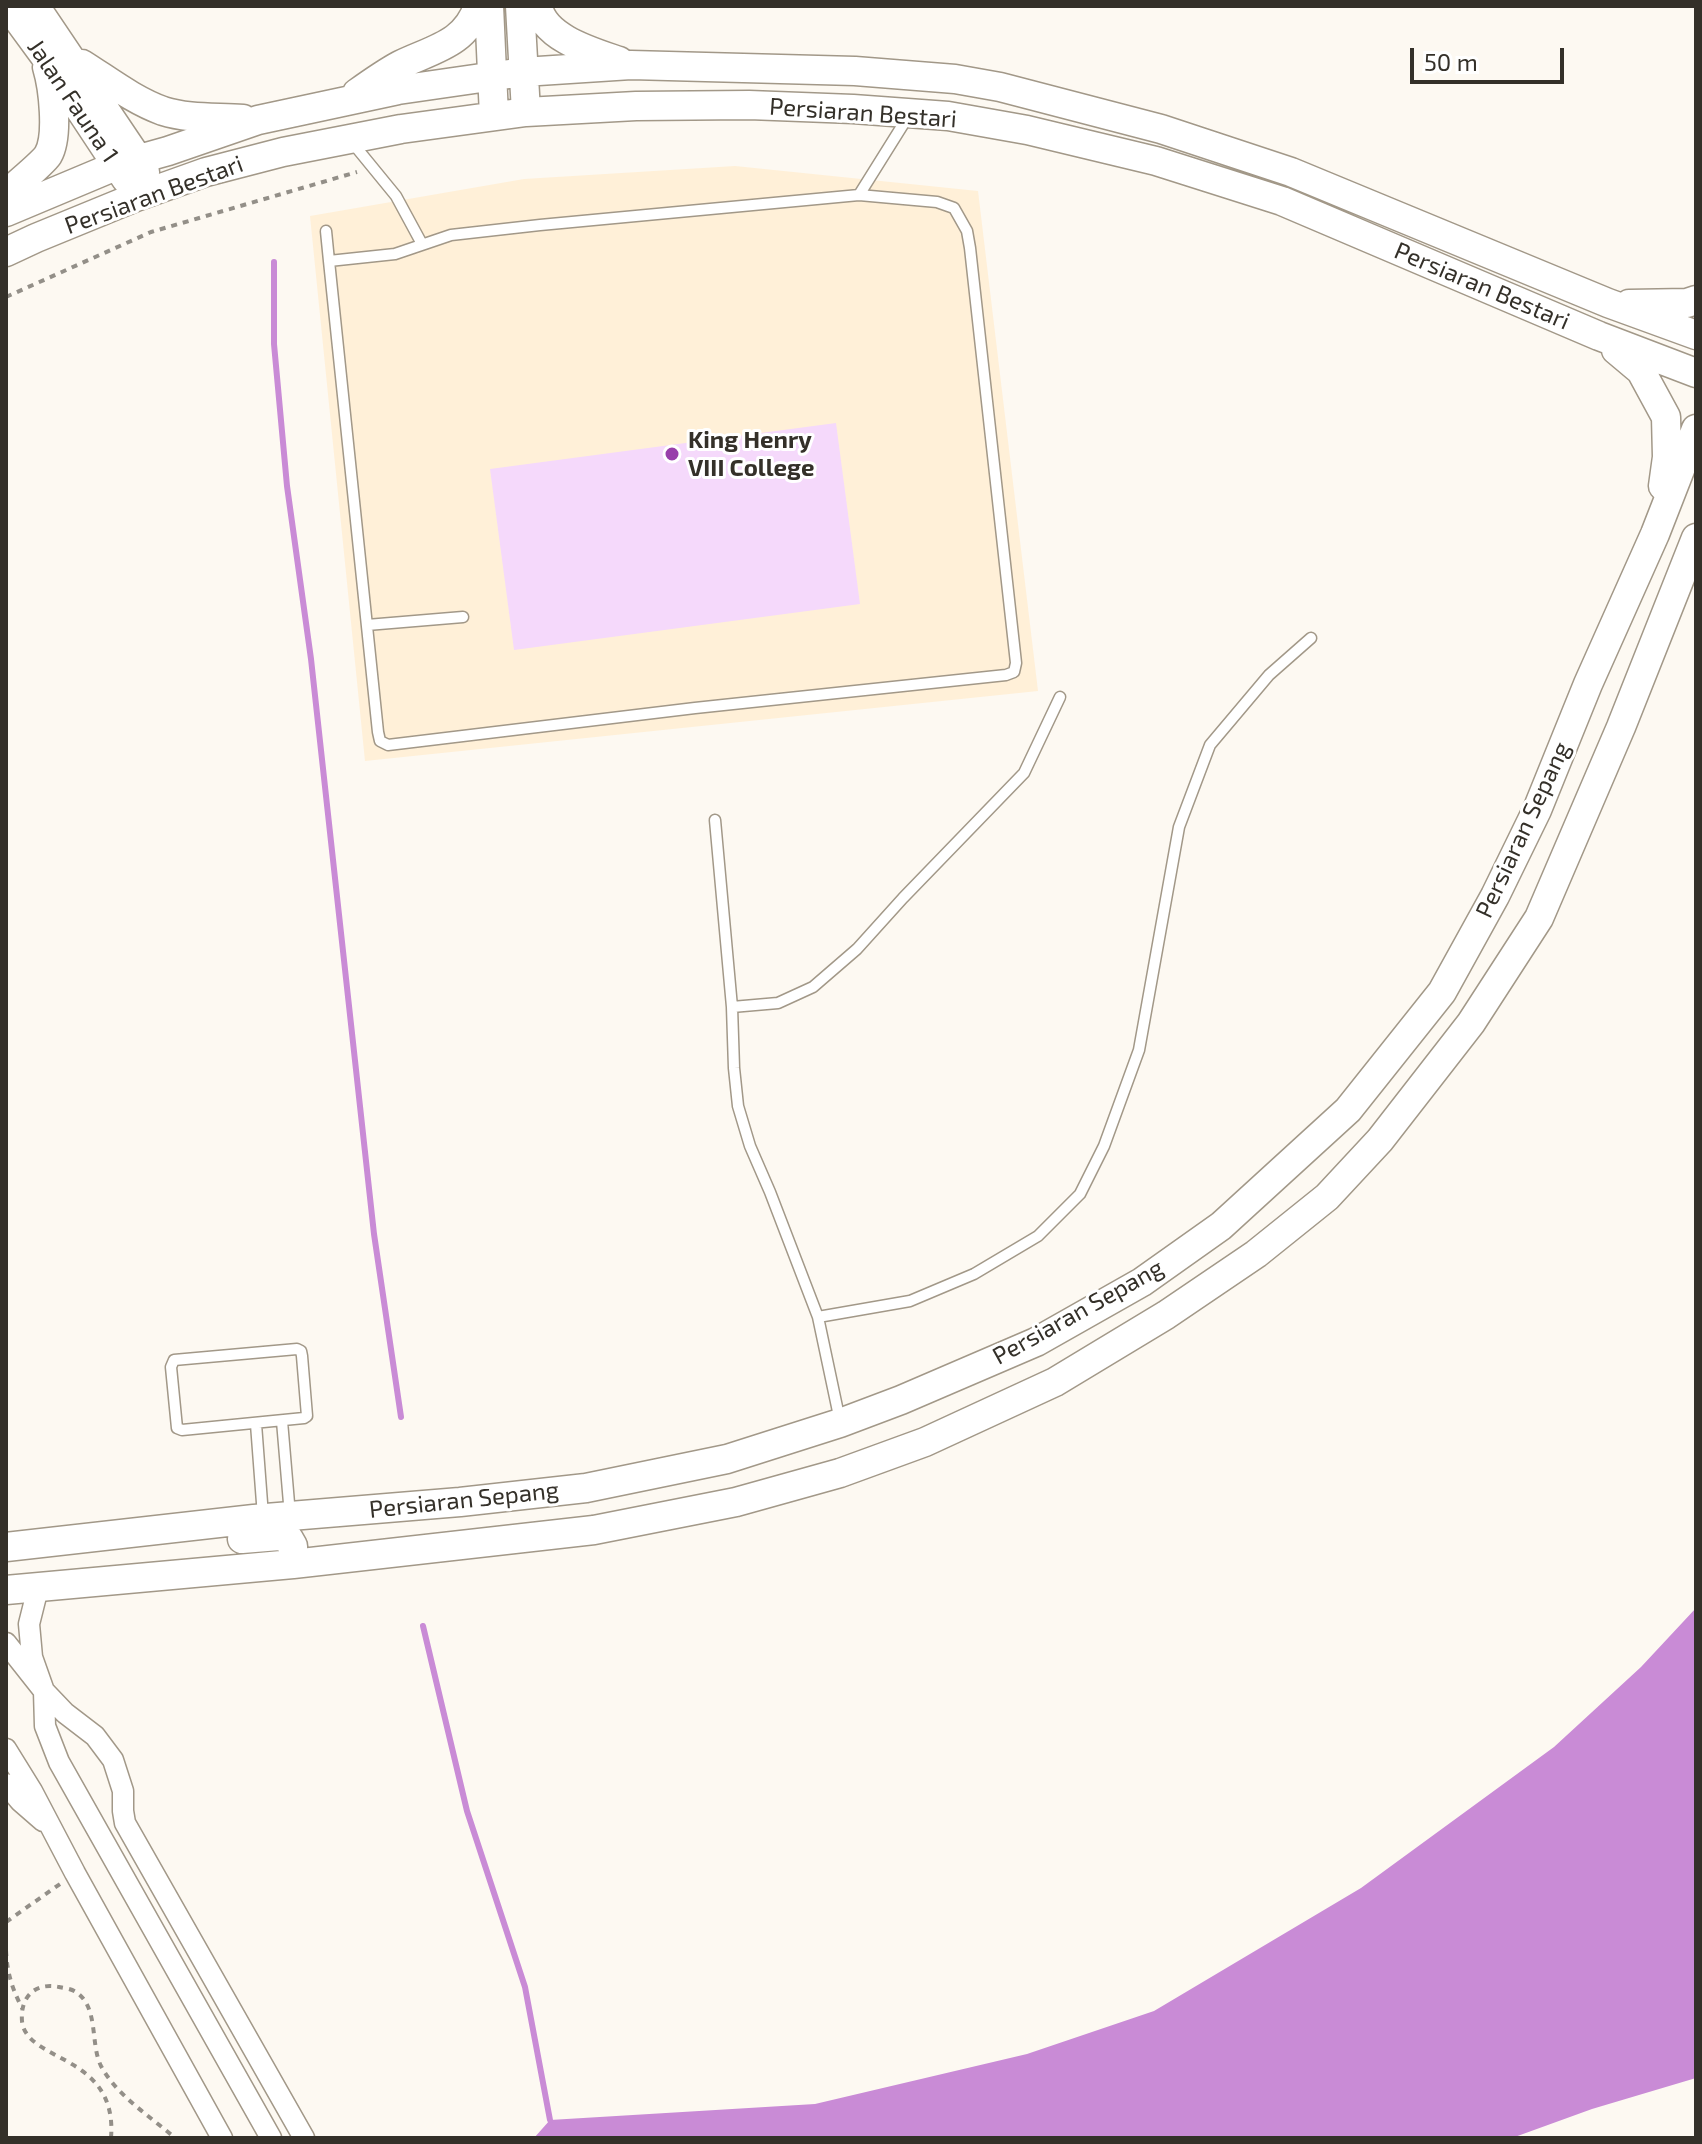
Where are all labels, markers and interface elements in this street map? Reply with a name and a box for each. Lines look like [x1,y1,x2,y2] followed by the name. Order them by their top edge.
[1414,32,1568,82] scale bar
[21,34,125,168] street label: Jalan Fauna 1
[1424,47,1478,76] text: 50 m
[768,92,958,134] street label: Persiaran Bestari
[61,149,247,241] street label: Persiaran Bestari
[1390,236,1574,336] street label: Persiaran Bestari
[688,426,814,482] place label: King Henry VIII College
[663,445,681,463] marker: King Henry VIII College
[1470,737,1576,923] street label: Persiaran Sepang
[988,1253,1168,1371] street label: Persiaran Sepang
[368,1476,560,1524] street label: Persiaran Sepang

